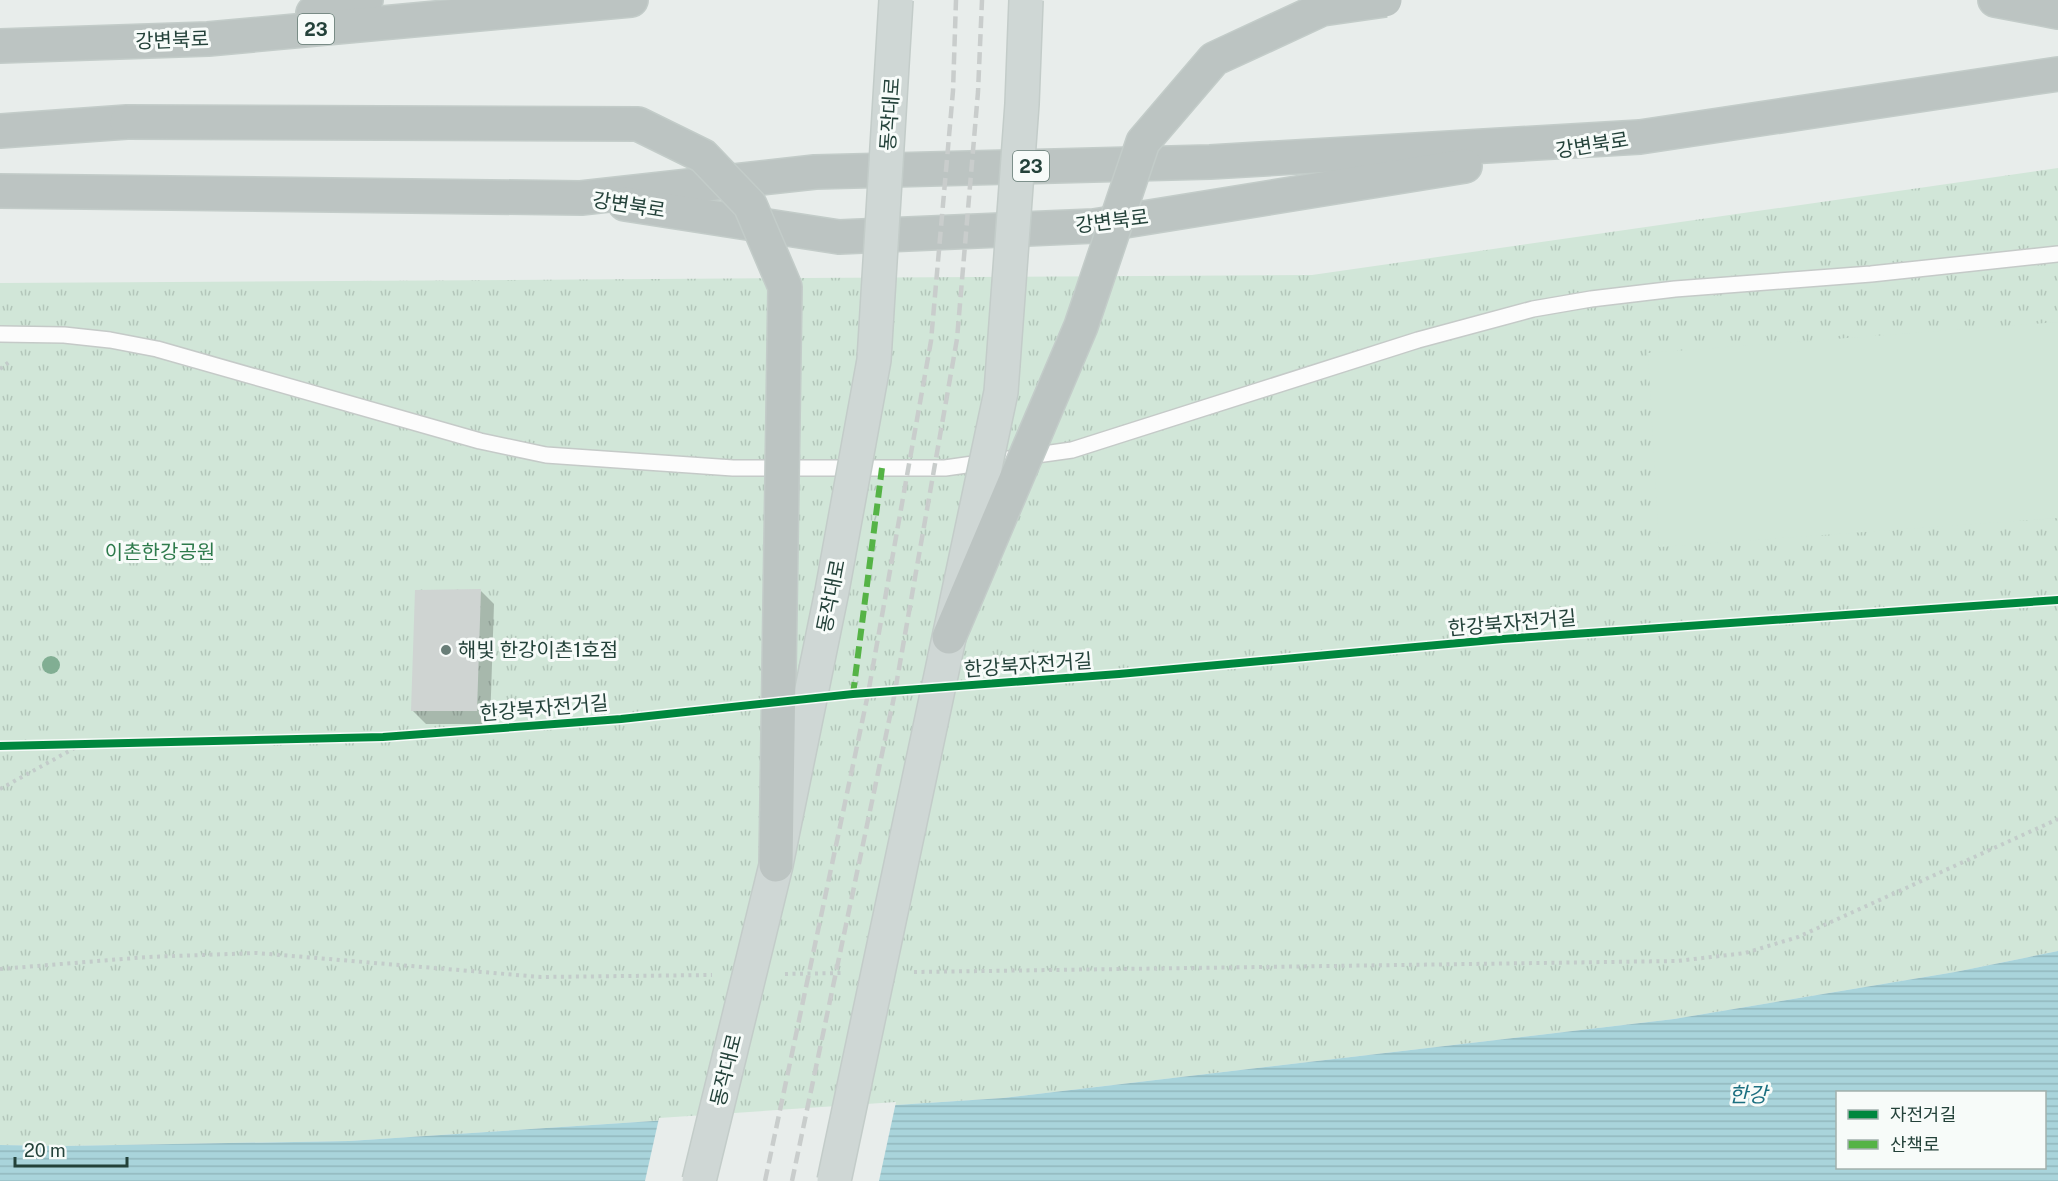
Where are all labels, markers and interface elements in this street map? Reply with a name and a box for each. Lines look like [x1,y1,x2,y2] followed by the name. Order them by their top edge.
[298,14,334,44] road number: 23
[135,27,209,53] street label: 강변북로
[875,76,905,152] street label: 동작대로
[1554,127,1630,163] street label: 강변북로
[1013,151,1049,181] road number: 23
[591,187,667,223] street label: 강변북로
[1074,205,1150,237] street label: 강변북로
[105,540,215,564] park label: 이촌한강공원
[812,558,850,634] street label: 동작대로
[1447,605,1577,641] street label: 한강북자전거길
[458,638,618,662] place label: 해빛 한강이촌1호점
[439,643,453,657] marker: 해빛 한강이촌1호점
[963,649,1093,681] street label: 한강북자전거길
[479,690,609,726] street label: 한강북자전거길
[705,1031,747,1109] street label: 동작대로
[1729,1082,1770,1107] water label: 한강
[1836,1091,2046,1169] legend
[1890,1104,1956,1125] text: 자전거길
[15,1130,128,1168] scale bar
[1890,1134,1940,1155] text: 산책로
[24,1140,66,1161] text: 20 m

